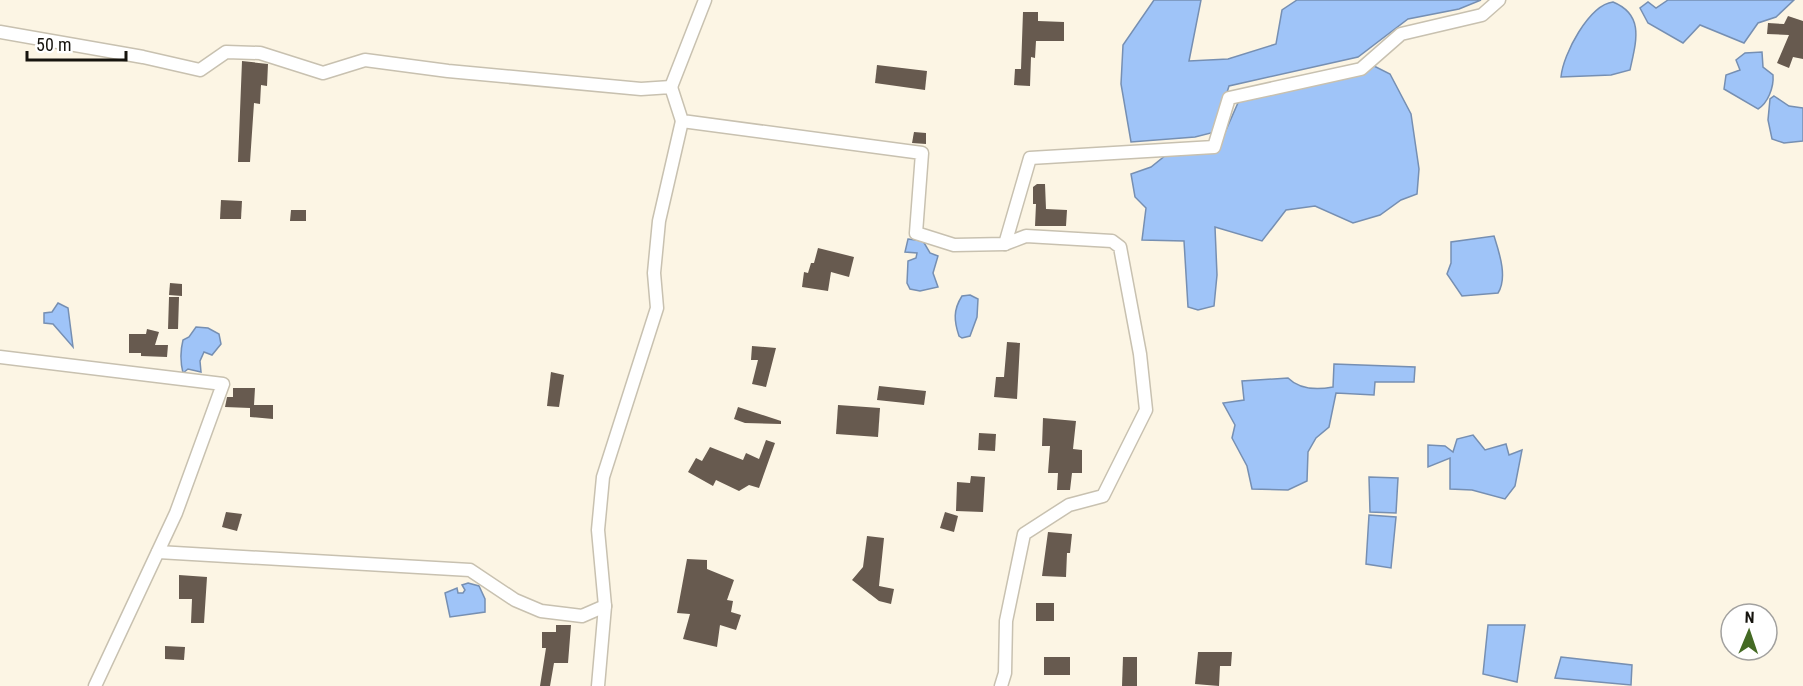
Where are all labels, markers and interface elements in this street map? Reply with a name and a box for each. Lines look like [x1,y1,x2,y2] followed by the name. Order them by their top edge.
[27,24,126,62] scale bar
[36,34,71,55] text: 50 m
[1719,602,1779,662] north arrow
[1744,608,1755,627] text: N

